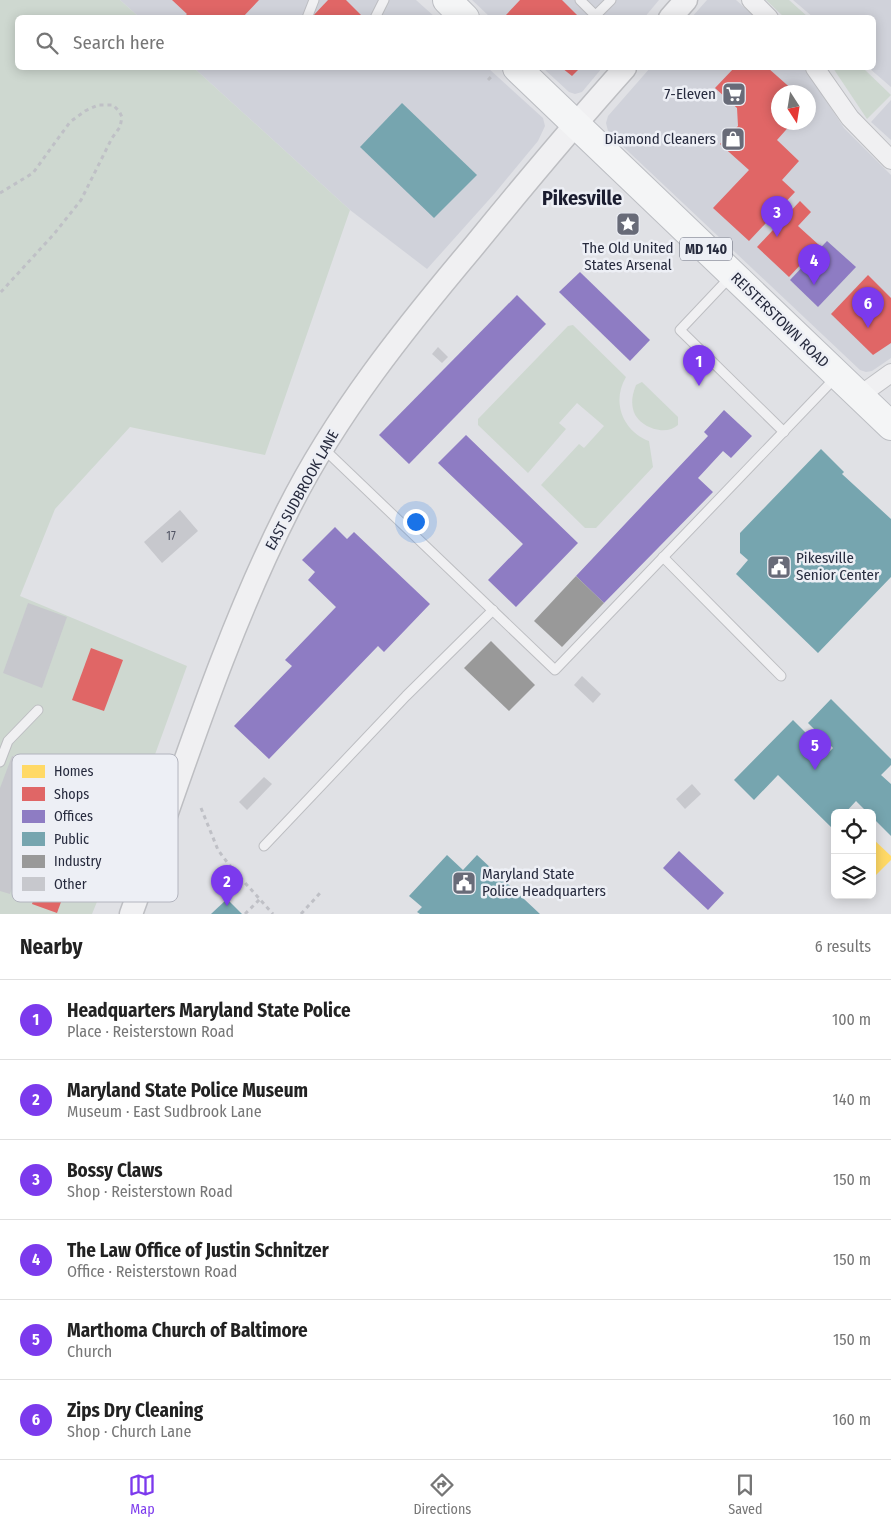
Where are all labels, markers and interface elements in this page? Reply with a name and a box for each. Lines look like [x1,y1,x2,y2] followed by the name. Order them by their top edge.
[15,15,876,70] search box
[33,29,61,57] icon: search
[73,31,165,54] text: Search here
[721,81,747,107] supermarket icon: 7-Eleven
[664,85,716,103] place label: 7-Eleven
[771,85,816,130] north arrow
[720,126,746,152] shop icon: Diamond Cleaners
[605,130,716,148] place label: Diamond Cleaners
[542,186,622,210] district label: Pikesville
[761,196,793,237] pin: 3
[615,211,641,237] place icon: The Old United States Arsenal
[680,238,732,260] road number: MD 140
[582,239,674,274] place label: The Old United States Arsenal
[798,244,830,285] pin: 4
[727,269,833,371] street label: REISTERSTOWN ROAD
[852,287,884,328] pin: 6
[683,345,715,386] pin: 1
[261,427,343,553] street label: EAST SUDBROOK LANE
[403,509,429,535] your location
[166,529,176,543] house number: 17
[796,549,880,584] place label: Pikesville Senior Center
[766,554,792,580] public building icon: Pikesville Senior Center
[799,729,831,770] pin: 5
[12,754,178,902] legend
[54,763,94,780] text: Homes
[54,786,89,803] text: Shops
[54,808,93,825] text: Offices
[831,809,876,899] map controls
[831,809,876,854] button: locate
[54,831,89,848] text: Public
[54,853,102,870] text: Industry
[831,854,876,899] button: layers
[211,865,243,906] pin: 2
[482,865,606,900] place label: Maryland State Police Headquarters
[451,870,477,896] public building icon: Maryland State Police Headquarters
[54,876,87,893] text: Other
[20,934,82,960] text: Nearby
[815,937,871,956] text: 6 results
[67,999,351,1022] text: Headquarters Maryland State Police
[33,1010,39,1029] text: 1
[832,1010,871,1029] text: 100 m
[67,1022,234,1041] text: Place · Reisterstown Road
[67,1079,308,1102] text: Maryland State Police Museum
[32,1090,40,1109] text: 2
[833,1090,871,1109] text: 140 m
[67,1102,262,1121] text: Museum · East Sudbrook Lane
[67,1159,163,1182] text: Bossy Claws
[32,1170,40,1189] text: 3
[833,1170,871,1189] text: 150 m
[67,1182,233,1201] text: Shop · Reisterstown Road
[67,1239,329,1262] text: The Law Office of Justin Schnitzer
[32,1250,40,1269] text: 4
[833,1250,871,1269] text: 150 m
[67,1262,237,1281] text: Office · Reisterstown Road
[67,1319,308,1342] text: Marthoma Church of Baltimore
[32,1330,40,1349] text: 5
[833,1330,871,1349] text: 150 m
[67,1342,112,1361] text: Church
[67,1399,203,1422] text: Zips Dry Cleaning
[32,1410,40,1429] text: 6
[832,1410,871,1429] text: 160 m
[67,1422,191,1441] text: Shop · Church Lane
[128,1471,156,1518] tab: Map
[413,1471,471,1518] tab: Directions
[728,1471,763,1518] tab: Saved

